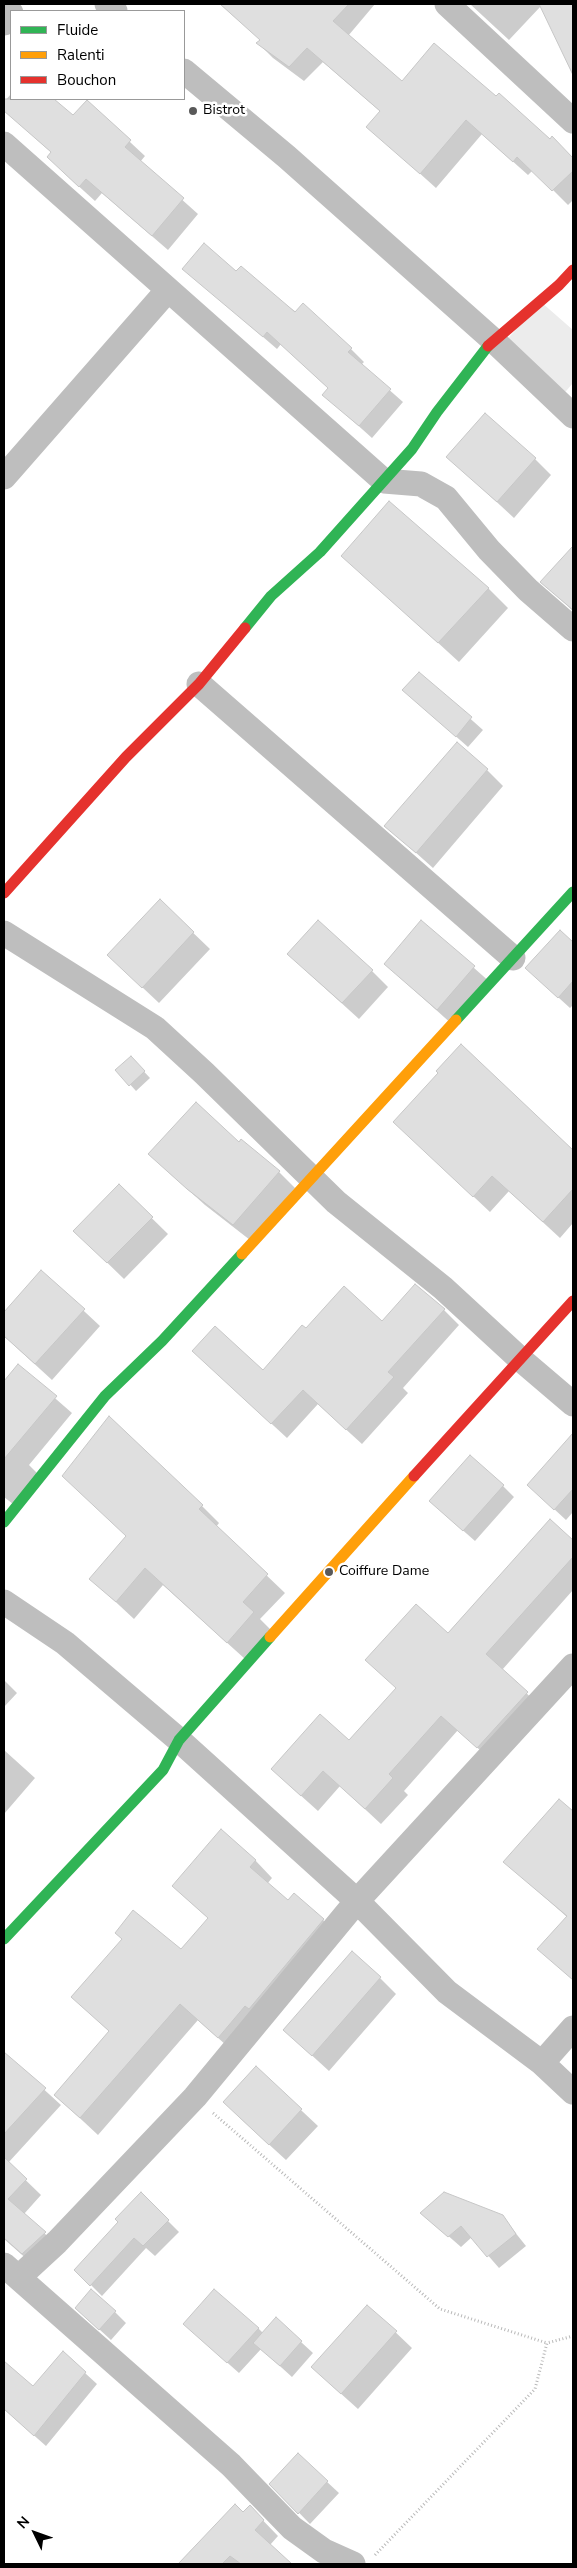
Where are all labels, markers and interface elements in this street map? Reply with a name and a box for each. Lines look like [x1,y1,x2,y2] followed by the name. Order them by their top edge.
[10,10,185,100] legend
[57,20,98,40] text: Fluide
[57,45,105,65] text: Ralenti
[57,70,116,90] text: Bouchon
[203,103,245,119] place label: Bistrot
[187,105,199,117] marker: Bistrot
[339,1564,429,1580] place label: Coiffure Dame
[323,1566,335,1578] marker: Coiffure Dame
[10,2508,60,2558] north arrow
[13,2512,34,2533] text: N

